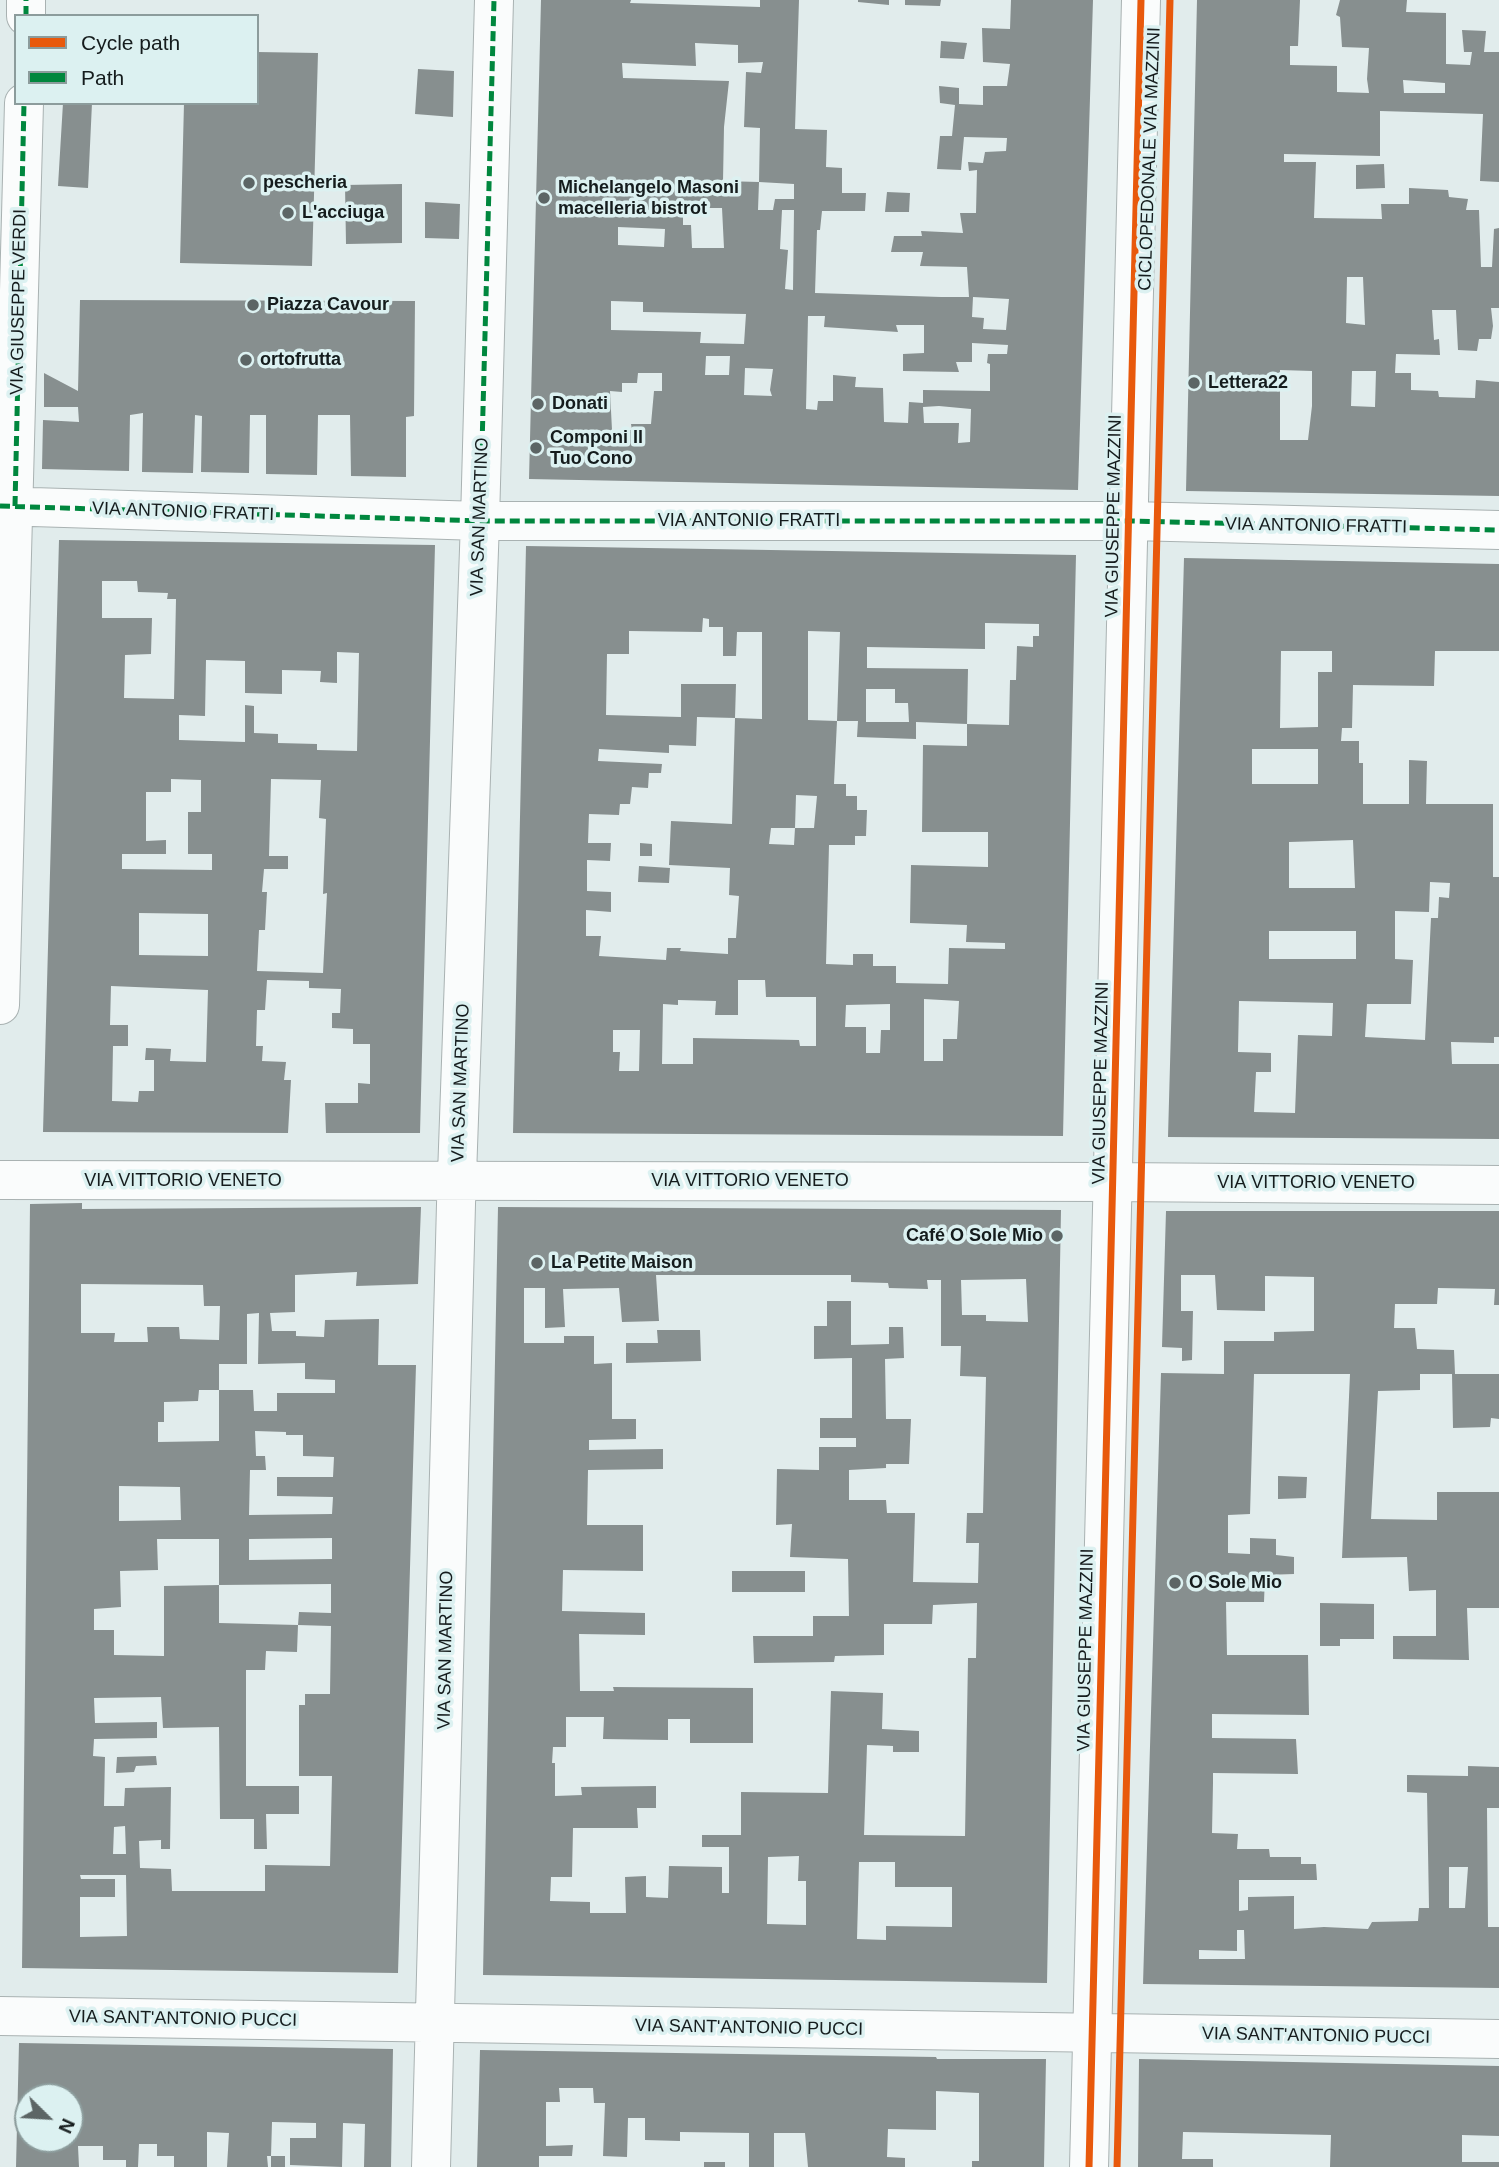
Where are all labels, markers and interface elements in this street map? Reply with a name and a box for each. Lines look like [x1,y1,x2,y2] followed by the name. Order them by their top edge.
[14,14,259,105] legend
[1135,27,1165,291] street label: CICLOPEDONALE VIA MAZZINI
[81,31,180,54] text: Cycle path
[81,66,124,89] text: Path
[263,172,347,194] place label: pescheria
[241,175,257,191] marker: pescheria
[558,177,739,220] place label: Michelangelo Masoni macelleria bistrot
[536,190,552,206] marker: Michelangelo Masoni macelleria bistrot
[302,202,384,224] place label: L'acciuga
[280,205,296,221] marker: L'acciuga
[7,209,31,395] street label: VIA GIUSEPPE VERDI
[267,294,389,316] place label: Piazza Cavour
[245,297,261,313] marker: Piazza Cavour
[260,349,341,371] place label: ortofrutta
[238,352,254,368] marker: ortofrutta
[1208,372,1288,394] place label: Lettera22
[1186,375,1202,391] marker: Lettera22
[552,393,608,415] place label: Donati
[530,396,546,412] marker: Donati
[1101,414,1127,618] street label: VIA GIUSEPPE MAZZINI
[550,427,643,470] place label: Componi Il Tuo Cono
[466,437,494,597] street label: VIA SAN MARTINO
[528,440,544,456] marker: Componi Il Tuo Cono
[92,498,274,526] street label: VIA ANTONIO FRATTI
[658,510,840,532] street label: VIA ANTONIO FRATTI
[1225,514,1407,538] street label: VIA ANTONIO FRATTI
[1088,981,1114,1185] street label: VIA GIUSEPPE MAZZINI
[447,1003,475,1163] street label: VIA SAN MARTINO
[84,1170,282,1192] street label: VIA VITTORIO VENETO
[651,1170,849,1192] street label: VIA VITTORIO VENETO
[1217,1172,1415,1194] street label: VIA VITTORIO VENETO
[906,1225,1043,1247] place label: Café O Sole Mio
[1049,1228,1065,1244] marker: Café O Sole Mio
[551,1252,693,1274] place label: La Petite Maison
[529,1255,545,1271] marker: La Petite Maison
[1073,1548,1099,1752] street label: VIA GIUSEPPE MAZZINI
[434,1570,458,1730] street label: VIA SAN MARTINO
[1189,1572,1282,1594] place label: O Sole Mio
[1167,1575,1183,1591] marker: O Sole Mio
[69,2006,297,2032] street label: VIA SANT'ANTONIO PUCCI
[635,2015,863,2041] street label: VIA SANT'ANTONIO PUCCI
[1202,2023,1430,2049] street label: VIA SANT'ANTONIO PUCCI
[14,2083,84,2153] north arrow
[54,2115,79,2136] text: N

